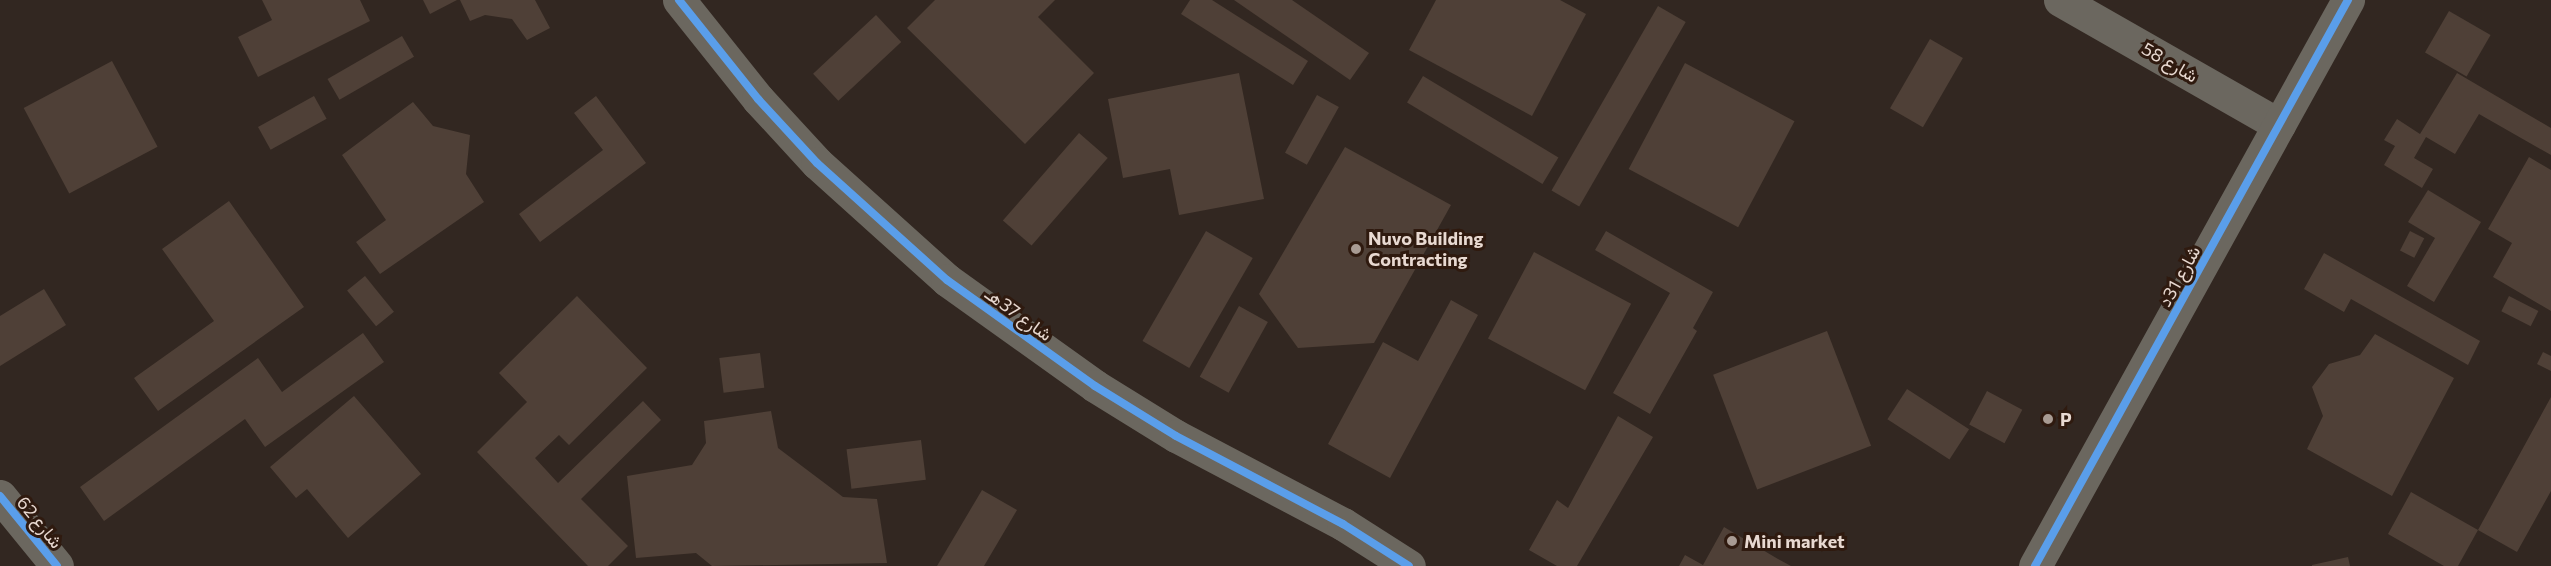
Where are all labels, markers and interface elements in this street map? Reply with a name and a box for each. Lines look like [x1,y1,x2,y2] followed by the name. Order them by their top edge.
[2138,37,2202,87] street label: شارع 58
[1368,228,1483,270] place label: Nuvo Building Contracting
[1349,242,1363,256] marker: Nuvo Building Contracting
[2154,242,2204,310] street label: شارع 31د
[982,283,1056,345] street label: شارع 37هـ
[2060,408,2072,430] place label: P
[2041,412,2055,426] marker: P
[13,492,67,552] street label: شارع 62
[1744,530,1845,552] place label: Mini market
[1725,534,1739,548] marker: Mini market

